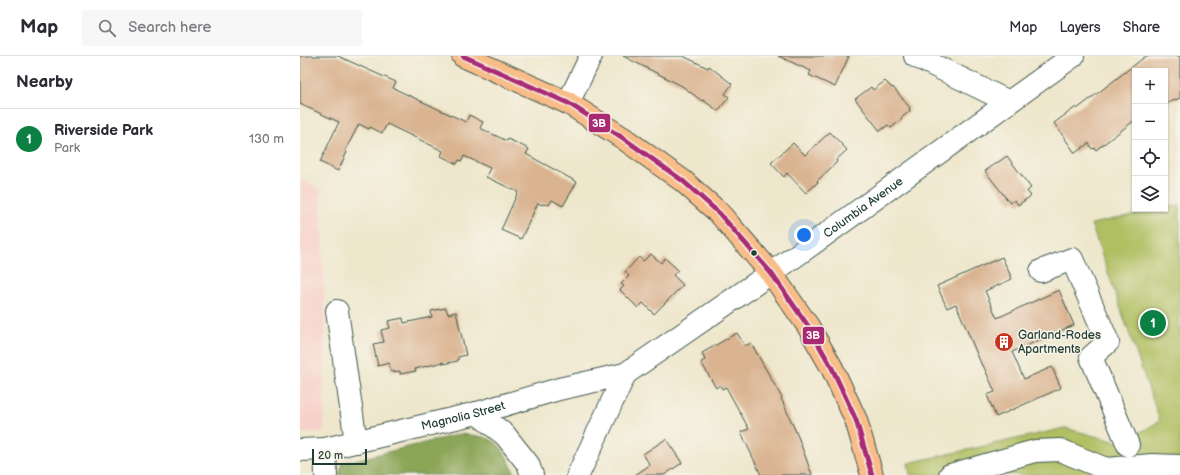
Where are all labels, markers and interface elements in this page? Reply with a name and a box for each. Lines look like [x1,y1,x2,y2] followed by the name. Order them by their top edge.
[82,10,362,46] search box
[20,16,58,39] text: Map
[96,17,118,39] icon: search
[128,18,211,37] text: Search here
[1009,19,1037,36] text: Map
[1059,19,1101,36] text: Layers
[1123,19,1160,36] text: Share
[1132,68,1168,212] map controls
[1132,68,1168,104] button: +
[16,72,73,92] text: Nearby
[1132,104,1168,140] button: −
[588,113,611,133] line badge: 3B
[592,117,606,130] text: 3B
[54,121,153,140] text: Riverside Park
[26,131,32,147] text: 1
[249,131,284,147] text: 130 m
[54,140,80,156] text: Park
[1132,140,1168,176] button: locate
[820,174,906,241] street label: Columbia Avenue
[1132,176,1168,212] button: layers
[794,225,814,245] your location
[749,248,759,258] unlabelled marker
[1140,308,1166,338] pin: 1
[802,326,825,345] line badge: 3B
[1018,328,1101,357] place label: Garland-Rodes Apartments
[806,329,820,342] text: 3B
[993,331,1015,353] building icon: Garland-Rodes Apartments
[420,398,507,433] street label: Magnolia Street
[312,447,367,466] scale bar
[318,449,343,462] text: 20 m

